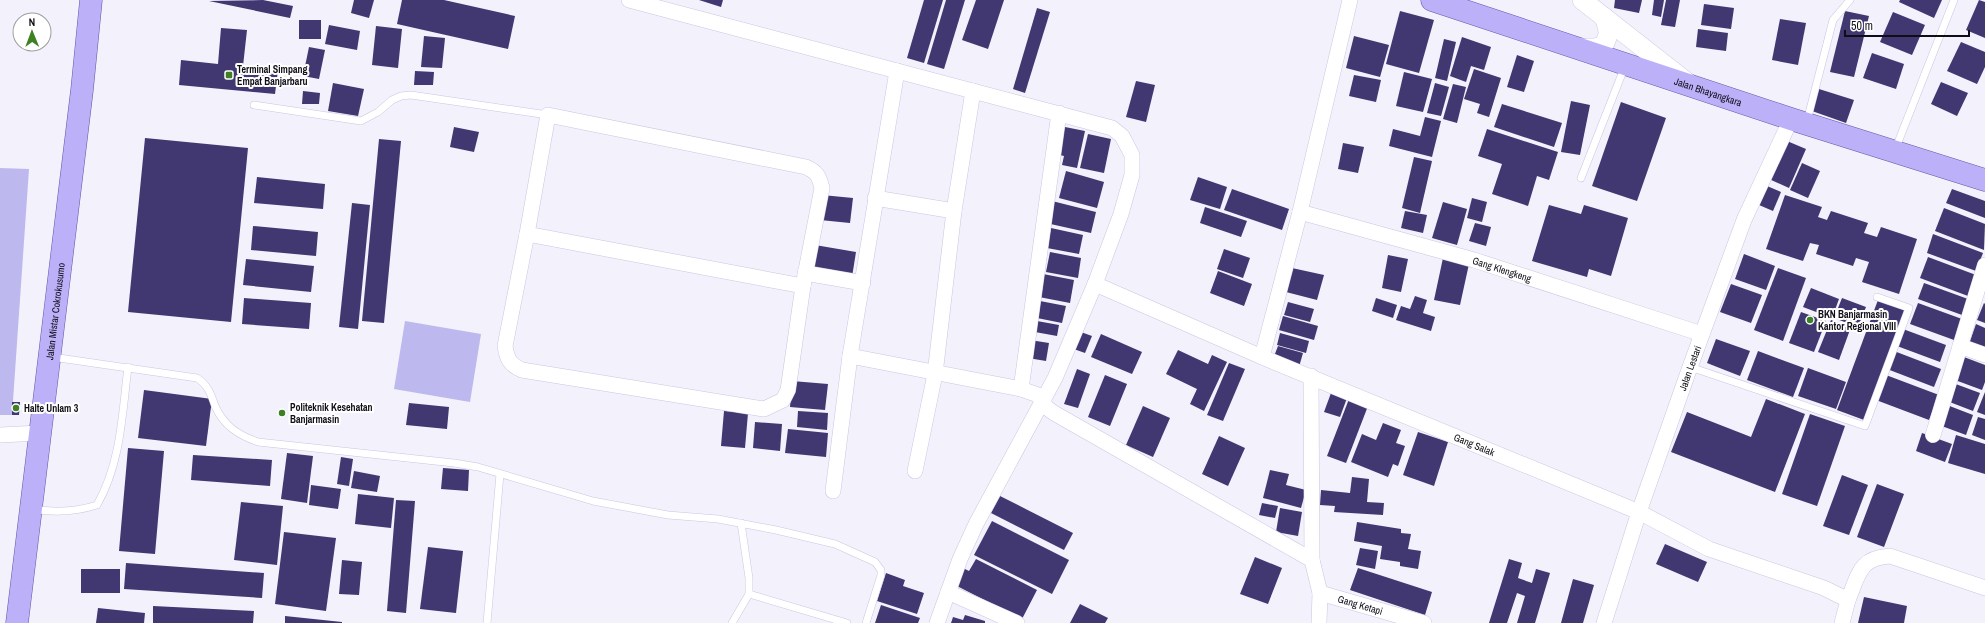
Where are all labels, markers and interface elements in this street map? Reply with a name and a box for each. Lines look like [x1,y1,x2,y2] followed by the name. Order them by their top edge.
[12,12,52,52] north arrow
[1845,12,1969,38] scale bar
[28,15,35,29] text: N
[1851,18,1873,34] text: 50 m
[237,63,308,88] place label: Terminal Simpang Empat Banjarbaru
[224,70,234,80] marker: Terminal Simpang Empat Banjarbaru
[1673,74,1744,109] street label: Jalan Bhayangkara
[1471,253,1534,285] street label: Gang Klengkeng
[43,262,67,361] street label: Jalan Mistar Cokrokusumo
[1818,308,1896,333] place label: BKN Banjarmasin Kantor Regional VIII
[1805,315,1815,325] marker: BKN Banjarmasin Kantor Regional VIII
[1676,344,1704,392] street label: Jalan Lestari
[290,401,373,426] place label: Politeknik Kesehatan Banjarmasin
[24,402,79,415] place label: Halte Unlam 3
[11,403,21,413] marker: Halte Unlam 3
[277,408,287,418] marker: Politeknik Kesehatan Banjarmasin
[1452,430,1498,459] street label: Gang Salak
[1336,592,1384,617] street label: Gang Ketapi

